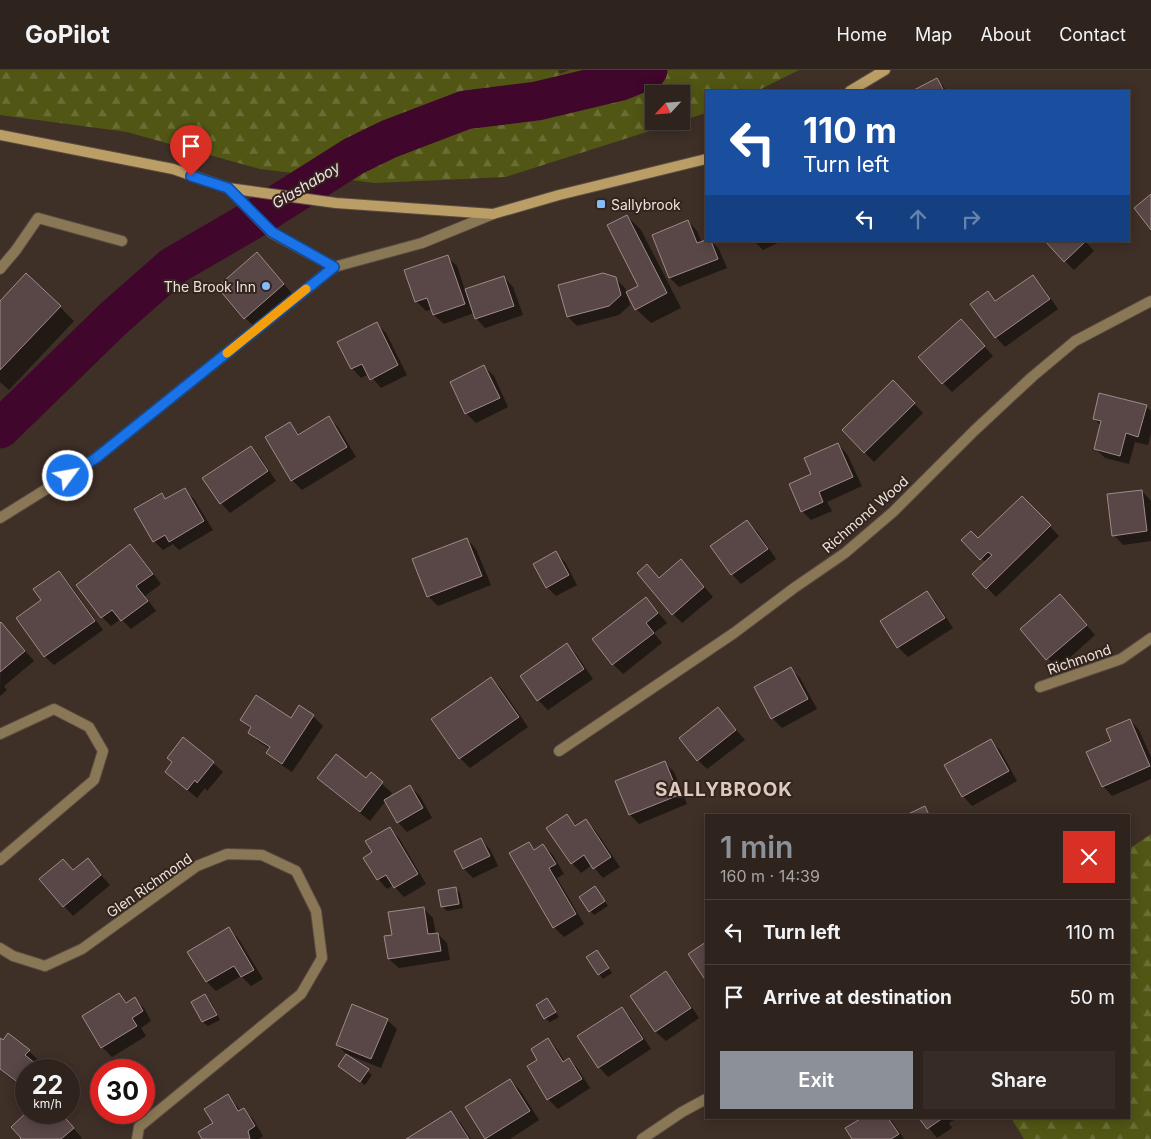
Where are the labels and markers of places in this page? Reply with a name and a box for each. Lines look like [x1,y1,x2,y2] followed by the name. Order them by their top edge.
[170,125,212,176] pin
[611,196,681,213] place label: Sallybrook
[595,198,607,210] marker: Sallybrook
[164,278,256,295] place label: The Brook Inn
[260,280,272,292] marker: The Brook Inn

